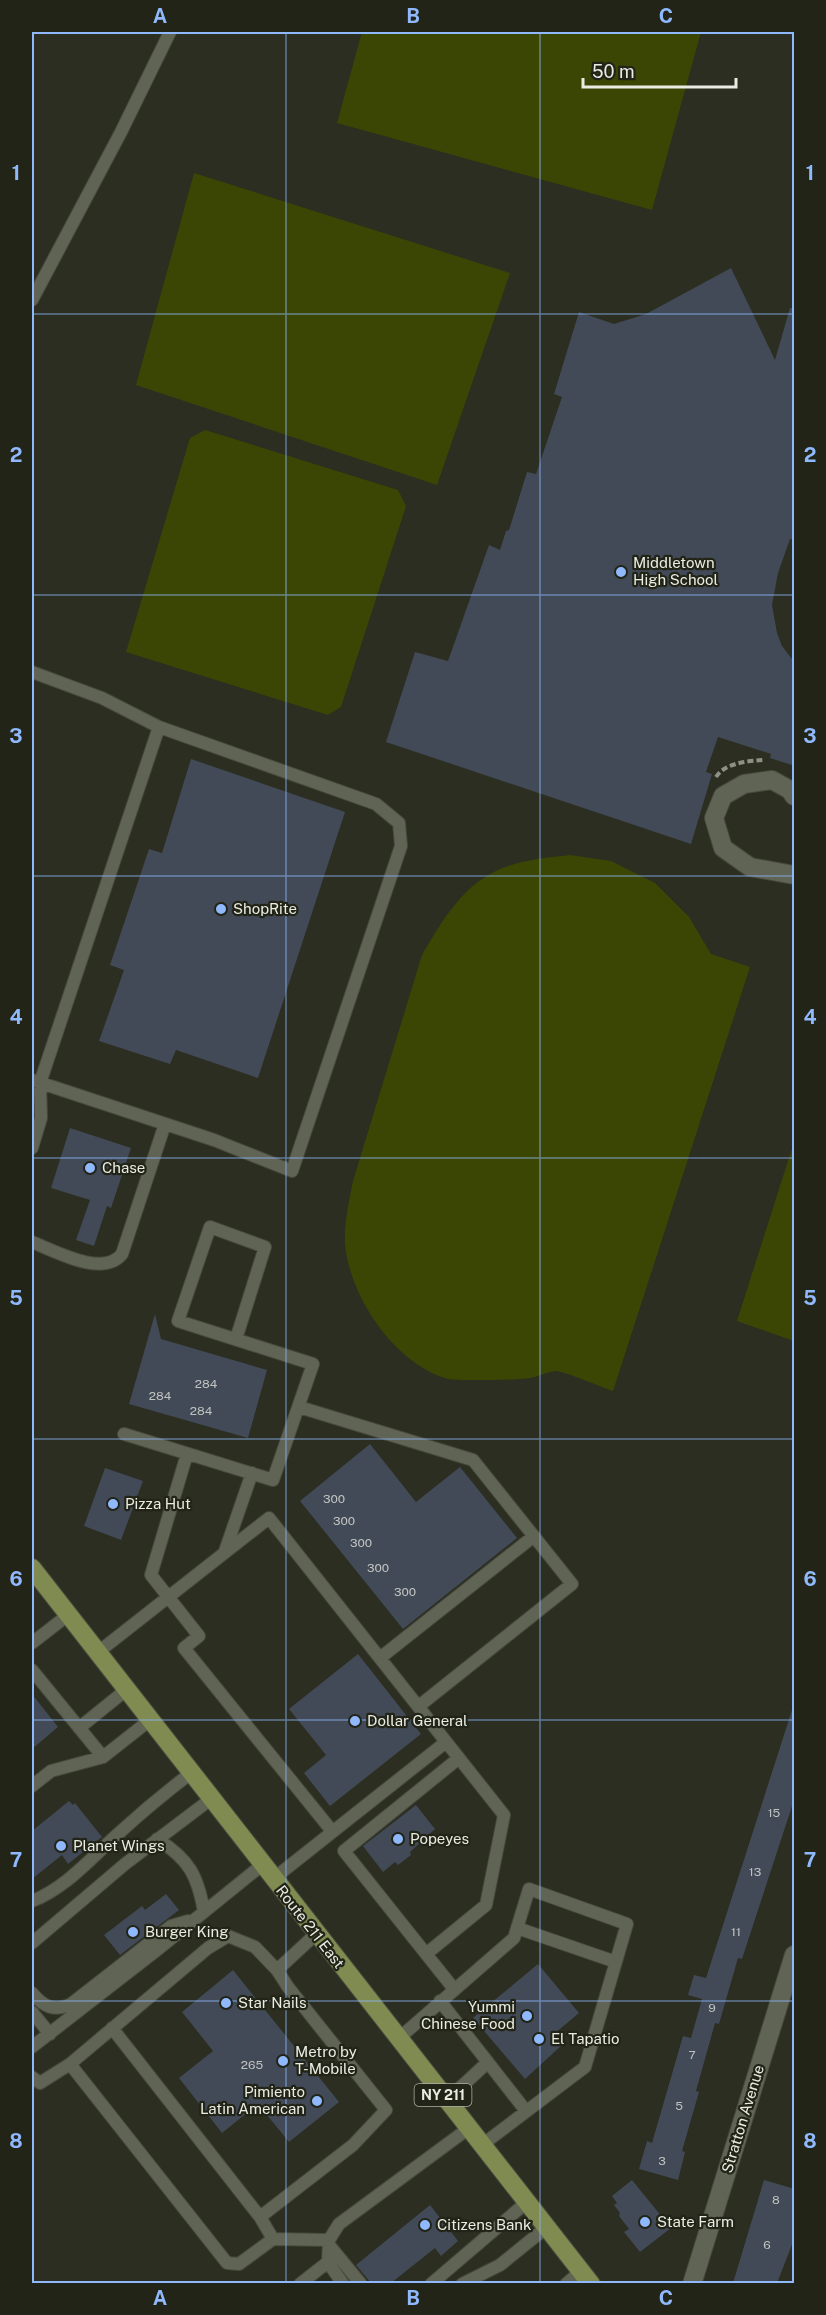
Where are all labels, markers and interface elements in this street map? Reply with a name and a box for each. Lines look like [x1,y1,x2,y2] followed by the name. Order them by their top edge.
[153,4,167,28] text: A
[406,4,420,28] text: B
[659,4,673,28] text: C
[583,51,736,89] scale bar
[592,61,635,82] text: 50 m
[12,161,20,185] text: 1
[806,161,814,185] text: 1
[10,443,22,467] text: 2
[804,443,816,467] text: 2
[633,554,718,588] place label: Middletown High School
[614,565,628,579] marker: Middletown High School
[9,724,23,748] text: 3
[803,724,817,748] text: 3
[233,900,297,917] place label: ShopRite
[214,902,228,916] marker: ShopRite
[9,1005,23,1029] text: 4
[803,1005,817,1029] text: 4
[102,1159,145,1176] place label: Chase
[83,1161,97,1175] marker: Chase
[9,1286,23,1310] text: 5
[803,1286,817,1310] text: 5
[195,1377,218,1391] house number: 284
[149,1389,172,1403] house number: 284
[190,1404,213,1418] house number: 284
[323,1492,345,1506] house number: 300
[125,1495,191,1512] place label: Pizza Hut
[106,1497,120,1511] marker: Pizza Hut
[333,1514,355,1528] house number: 300
[350,1536,372,1550] house number: 300
[367,1561,389,1575] house number: 300
[9,1567,23,1591] text: 6
[803,1567,817,1591] text: 6
[394,1585,416,1599] house number: 300
[367,1712,468,1729] place label: Dollar General
[348,1714,362,1728] marker: Dollar General
[768,1806,781,1820] house number: 15
[410,1830,469,1847] place label: Popeyes
[391,1832,405,1846] marker: Popeyes
[73,1837,165,1854] place label: Planet Wings
[54,1839,68,1853] marker: Planet Wings
[10,1848,22,1872] text: 7
[804,1848,816,1872] text: 7
[749,1865,761,1879] house number: 13
[273,1882,348,1972] street label: Route 211 East
[145,1923,229,1940] place label: Burger King
[126,1925,140,1939] marker: Burger King
[731,1925,741,1939] house number: 11
[238,1994,307,2011] place label: Star Nails
[219,1996,233,2010] marker: Star Nails
[421,1998,515,2032] place label: Yummi Chinese Food
[708,2001,716,2015] house number: 9
[520,2009,534,2023] marker: Yummi Chinese Food
[551,2030,619,2047] place label: El Tapatio
[532,2032,546,2046] marker: El Tapatio
[295,2043,357,2077] place label: Metro by T-Mobile
[688,2048,696,2062] house number: 7
[276,2054,290,2068] marker: Metro by T-Mobile
[241,2058,263,2072] house number: 265
[718,2063,767,2175] street label: Stratton Avenue
[200,2083,305,2117] place label: Pimiento Latin American
[414,2084,472,2106] road number: NY 211
[310,2094,324,2108] marker: Pimiento Latin American
[675,2099,683,2113] house number: 5
[9,2129,23,2153] text: 8
[803,2129,817,2153] text: 8
[658,2154,666,2168] house number: 3
[772,2193,780,2207] house number: 8
[657,2213,734,2230] place label: State Farm
[638,2215,652,2229] marker: State Farm
[437,2216,531,2233] place label: Citizens Bank
[418,2218,432,2232] marker: Citizens Bank
[763,2238,771,2252] house number: 6
[153,2286,167,2310] text: A
[406,2286,420,2310] text: B
[659,2286,673,2310] text: C

